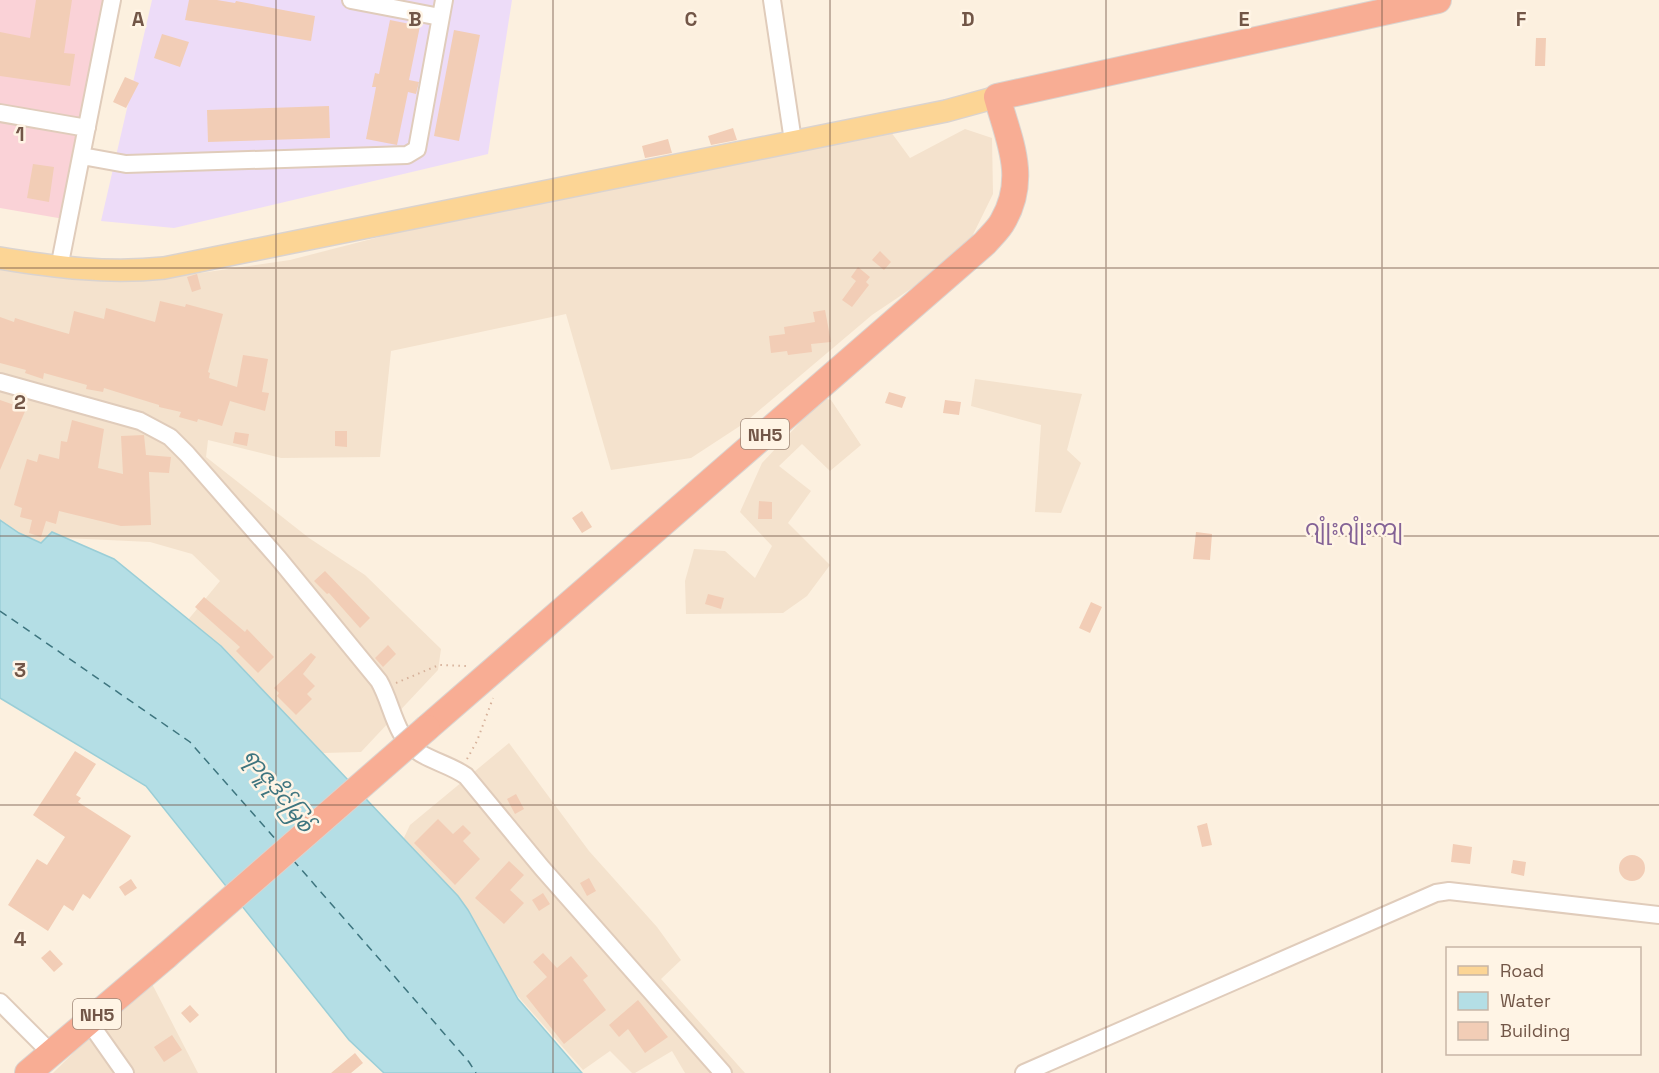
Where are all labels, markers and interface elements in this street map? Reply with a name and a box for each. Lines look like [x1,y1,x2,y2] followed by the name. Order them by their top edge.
[132,6,145,32] text: A
[408,6,422,32] text: B
[685,6,698,32] text: C
[961,6,975,32] text: D
[1238,6,1250,32] text: E
[1516,6,1527,32] text: F
[15,121,25,147] text: 1
[14,389,26,415] text: 2
[741,419,789,449] road number: NH5
[1305,513,1403,546] district label: ဂျုံးဂျုံးကျ
[14,657,26,683] text: 3
[235,742,321,841] water label: ရာဇူဒိုင်မြစ်
[14,926,27,952] text: 4
[1446,947,1641,1055] legend
[1500,959,1544,982] text: Road
[1500,989,1551,1012] text: Water
[73,999,121,1029] road number: NH5
[1500,1019,1570,1042] text: Building

